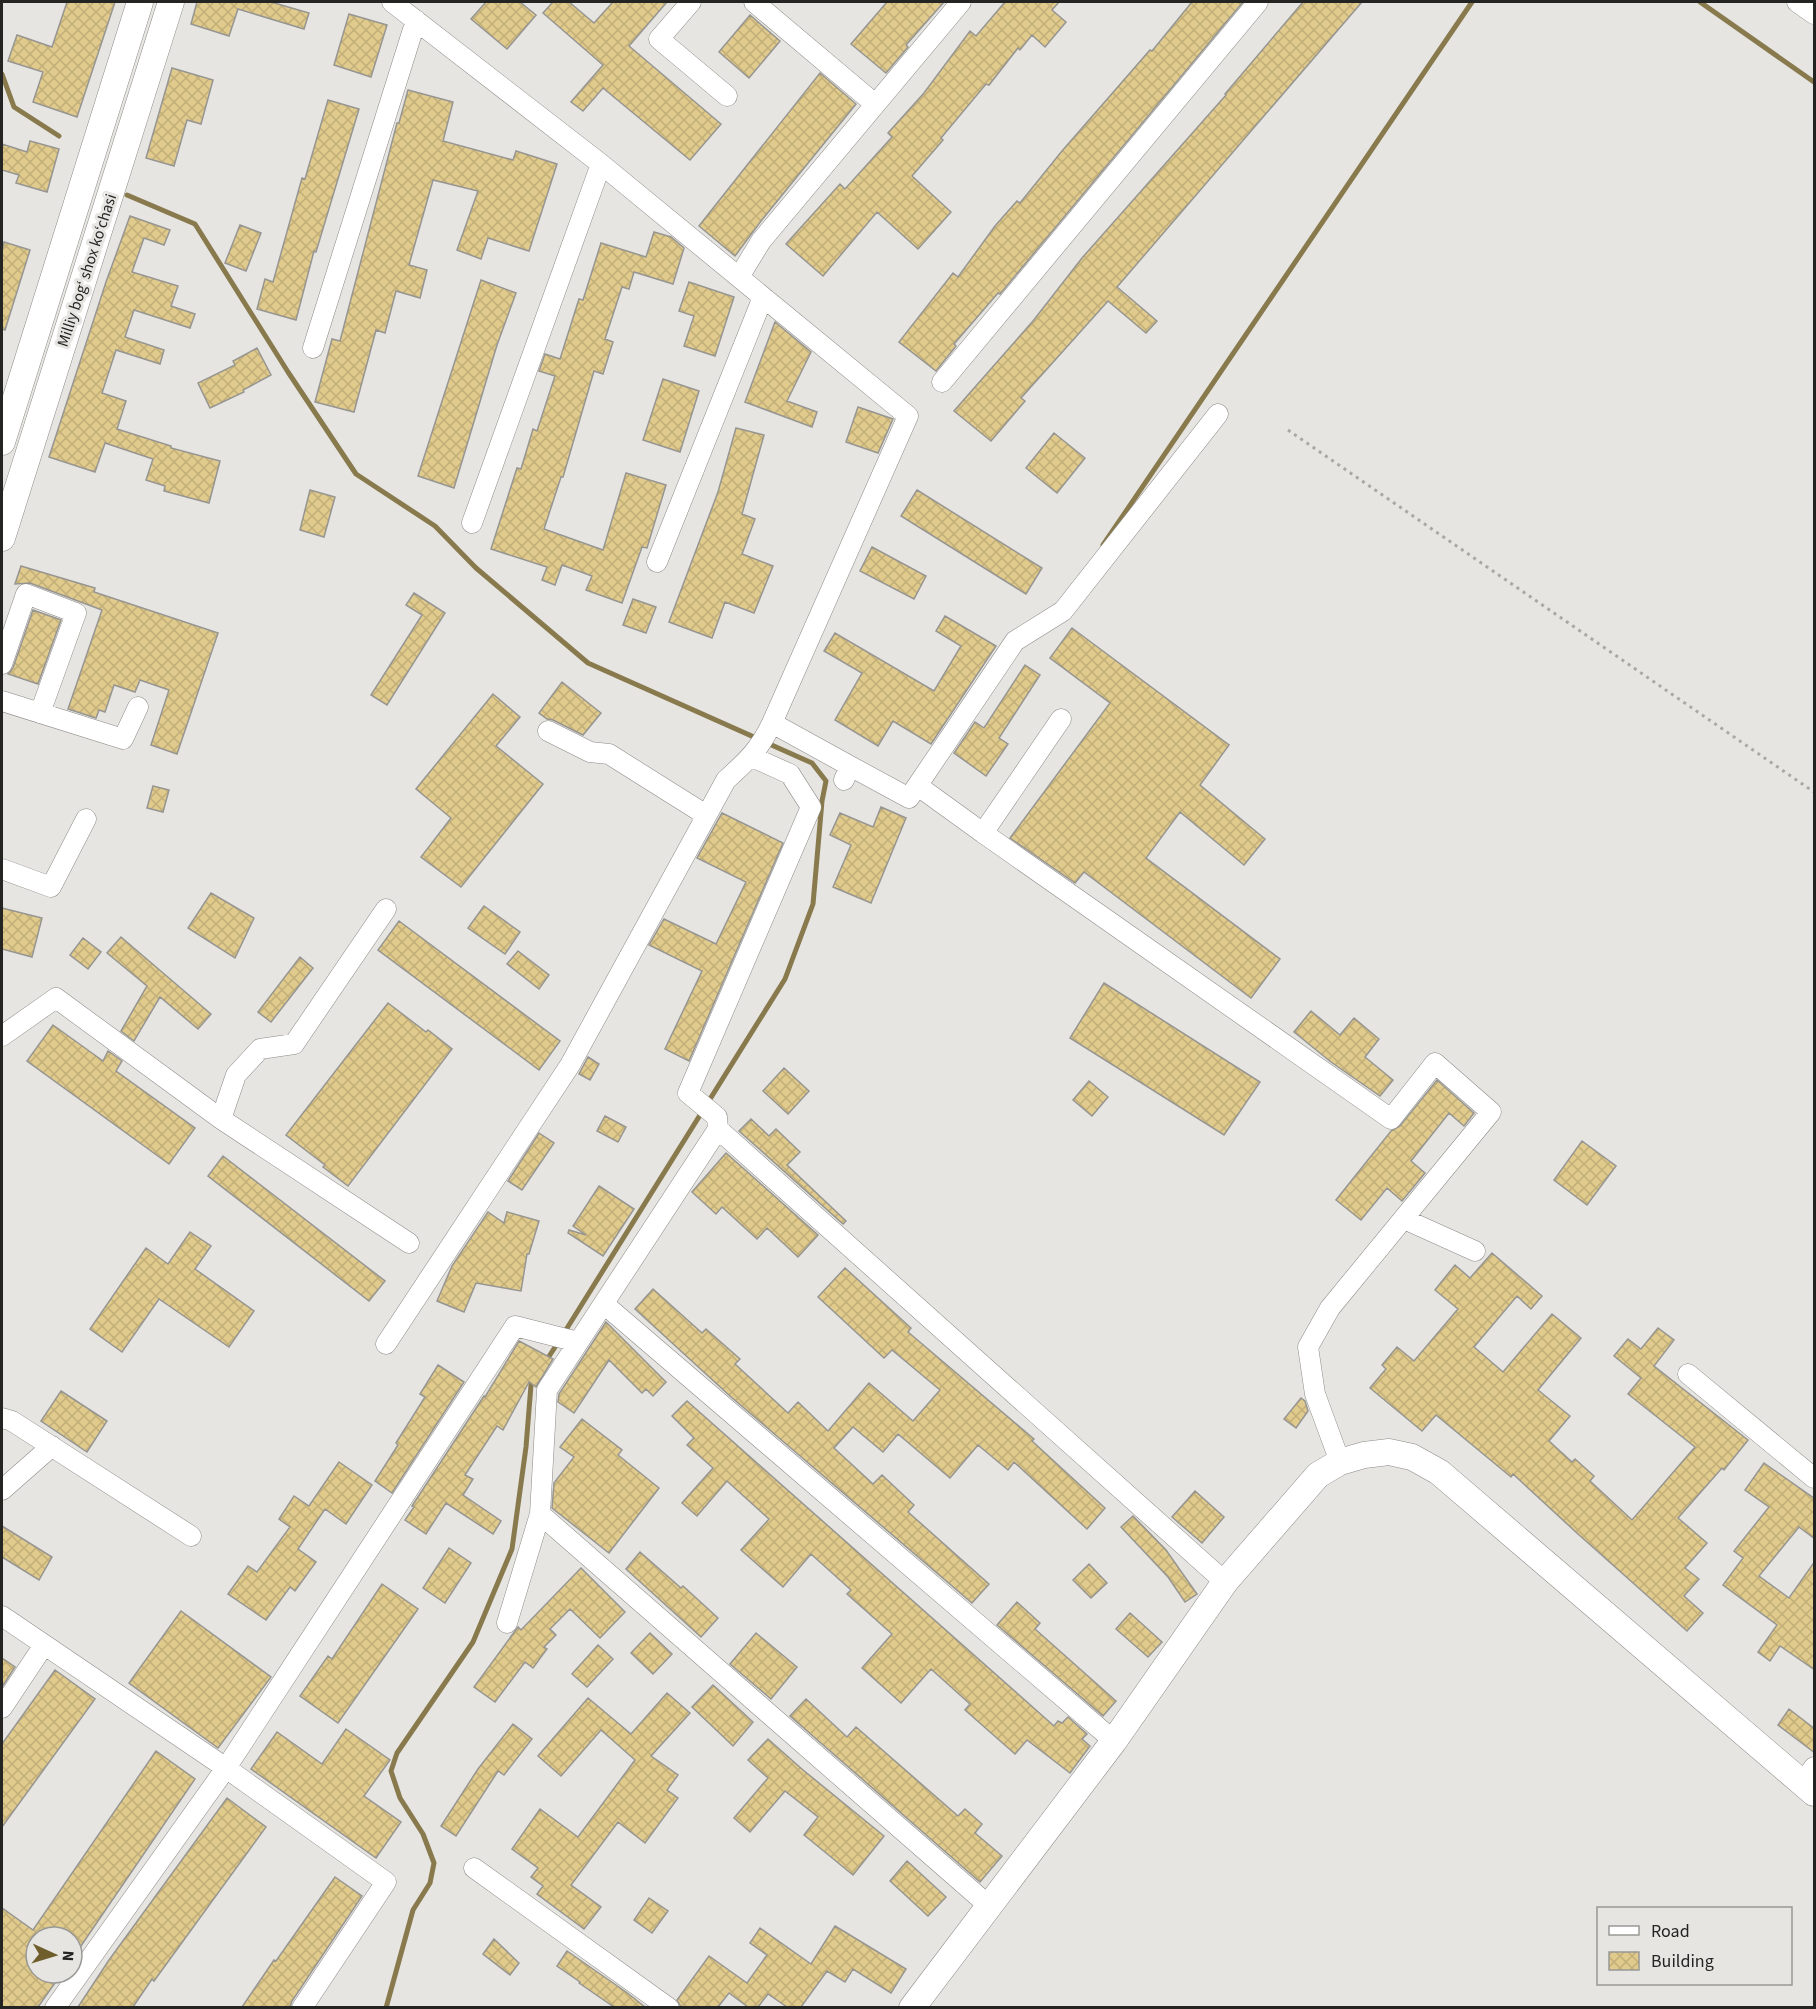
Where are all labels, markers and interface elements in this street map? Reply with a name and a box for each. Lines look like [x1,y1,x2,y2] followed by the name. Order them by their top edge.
[52,191,122,350] street label: Milliy bog‘ shox ko‘chasi
[1597,1907,1792,1985] legend
[1651,1919,1690,1944] text: Road
[24,1925,84,1985] north arrow
[1651,1949,1714,1974] text: Building
[57,1950,79,1962] text: N

